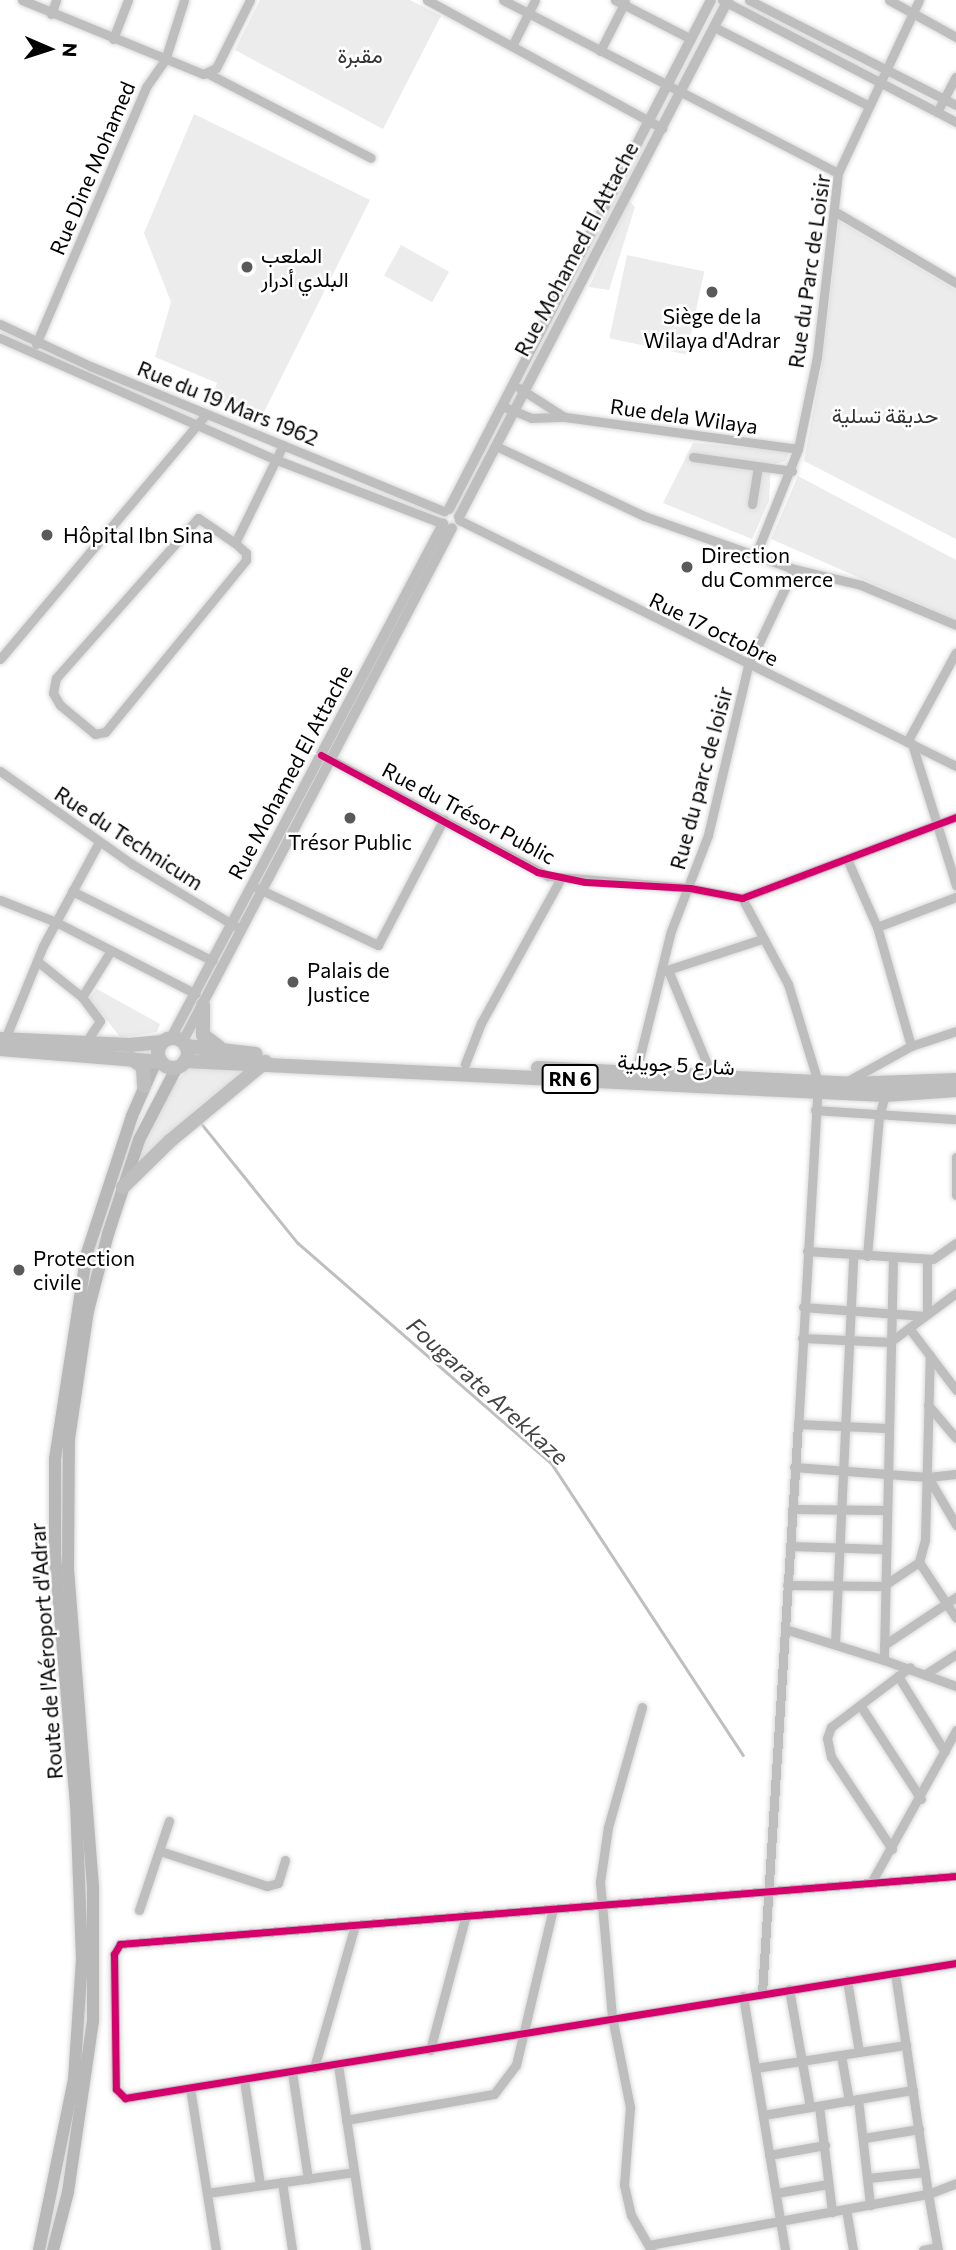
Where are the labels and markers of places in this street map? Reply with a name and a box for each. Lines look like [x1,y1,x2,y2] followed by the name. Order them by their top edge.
[261,242,349,292] place label: الملعب البلدي أدرار
[239,259,255,275] marker: الملعب البلدي أدرار
[704,284,720,300] marker: Siège de la Wilaya d'Adrar
[643,303,781,353] place label: Siège de la Wilaya d'Adrar
[63,522,213,548] place label: Hôpital Ibn Sina
[37,525,57,545] marker: Hôpital Ibn Sina
[701,542,833,592] place label: Direction du Commerce
[679,559,695,575] marker: Direction du Commerce
[342,810,358,826] marker: Trésor Public
[288,829,412,855] place label: Trésor Public
[307,957,390,1007] place label: Palais de Justice
[285,974,301,990] marker: Palais de Justice
[33,1245,135,1295] place label: Protection civile
[11,1262,27,1278] marker: Protection civile

